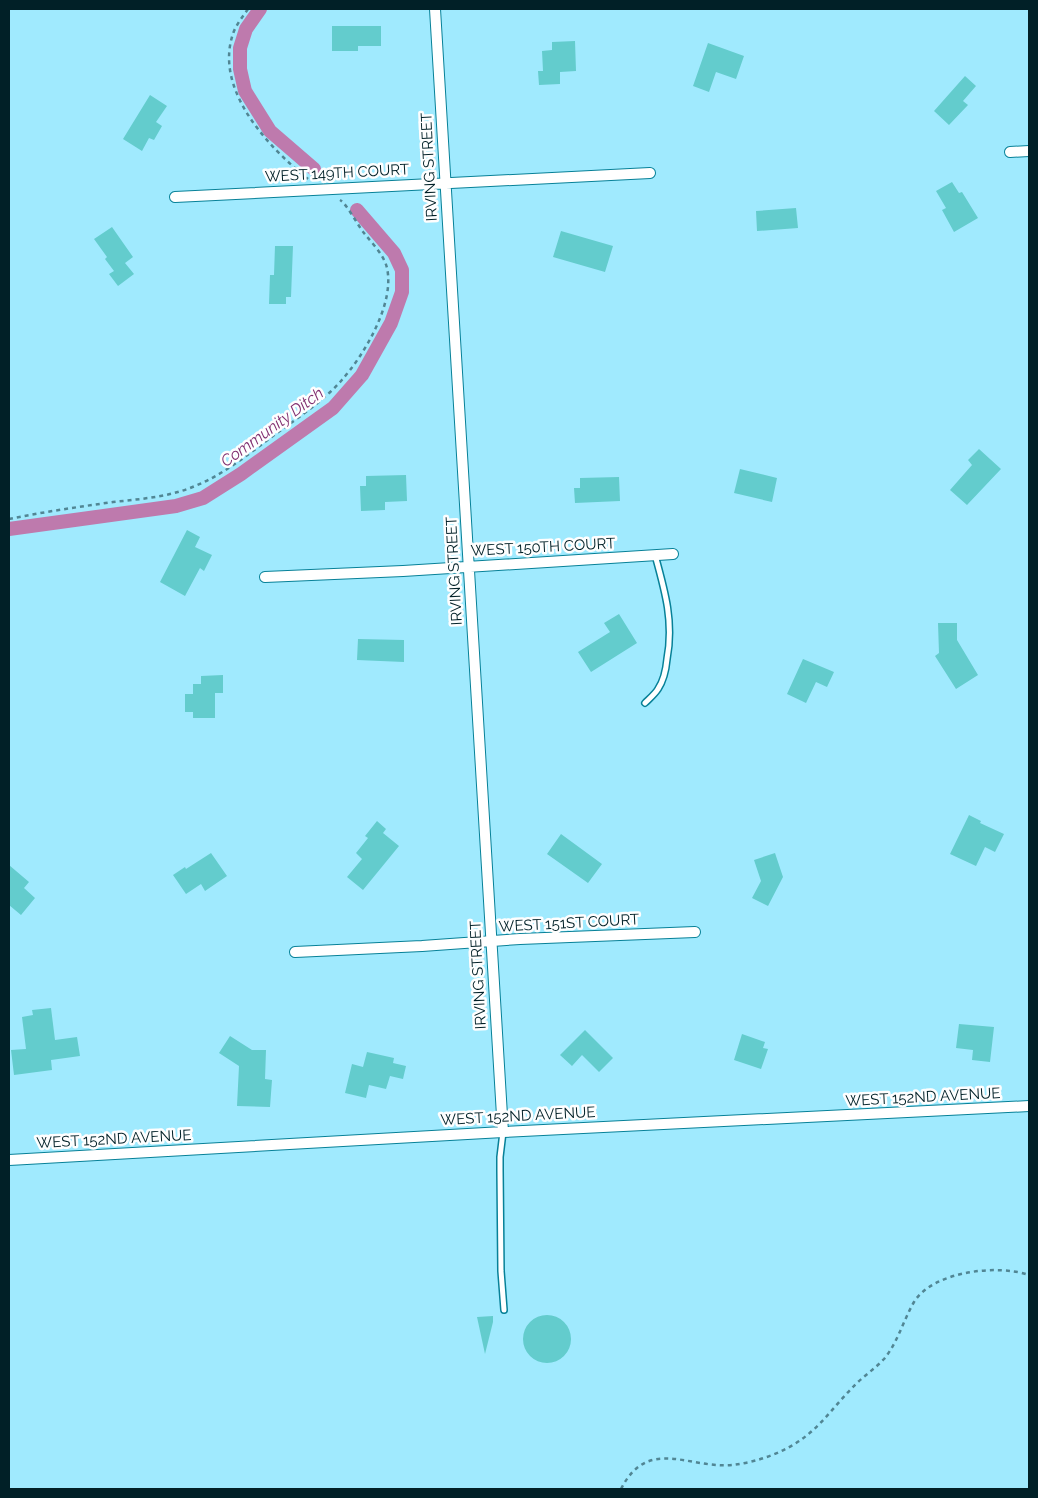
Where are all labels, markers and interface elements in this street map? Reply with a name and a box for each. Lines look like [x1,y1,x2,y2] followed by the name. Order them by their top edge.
[417,112,441,222] street label: IRVING STREET
[264,160,410,186] street label: WEST 149TH COURT
[217,383,327,471] water label: Community Ditch
[442,516,466,626] street label: IRVING STREET
[470,534,616,560] street label: WEST 150TH COURT
[498,910,640,936] street label: WEST 151ST COURT
[466,920,490,1030] street label: IRVING STREET
[845,1084,1001,1110] street label: WEST 152ND AVENUE
[440,1103,596,1129] street label: WEST 152ND AVENUE
[36,1126,192,1152] street label: WEST 152ND AVENUE

